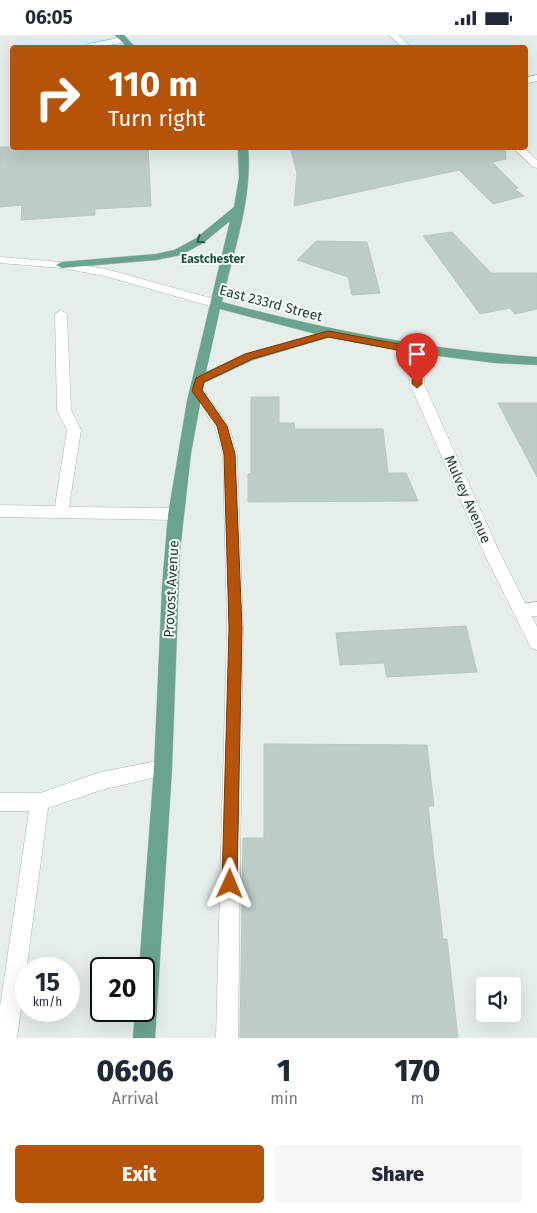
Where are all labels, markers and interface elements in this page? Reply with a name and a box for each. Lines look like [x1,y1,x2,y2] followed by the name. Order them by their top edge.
[25,6,73,29] text: 06:05
[108,63,198,105] text: 110 m
[25,65,90,130] icon: right
[108,105,205,132] text: Turn right
[196,234,206,243] one-way arrow
[181,252,245,266] district label: Eastchester
[217,282,325,326] street label: East 233rd Street
[396,333,438,384] pin
[403,340,431,368] icon: arrive
[441,453,495,546] street label: Mulvey Avenue
[160,540,183,638] street label: Provost Avenue
[203,857,255,909] position arrow
[90,957,155,1022] speed limit sign: 20
[35,968,60,998] text: 15
[476,977,521,1022] map controls
[476,977,521,1022] button: sound
[33,995,62,1009] text: km/h
[97,1053,174,1089] text: 06:06
[277,1053,291,1089] text: 1
[394,1053,440,1089] text: 170
[112,1089,159,1108] text: Arrival
[270,1089,298,1108] text: min
[411,1089,424,1108] text: m
[15,1145,264,1203] button: Exit
[274,1145,522,1203] button: Share

